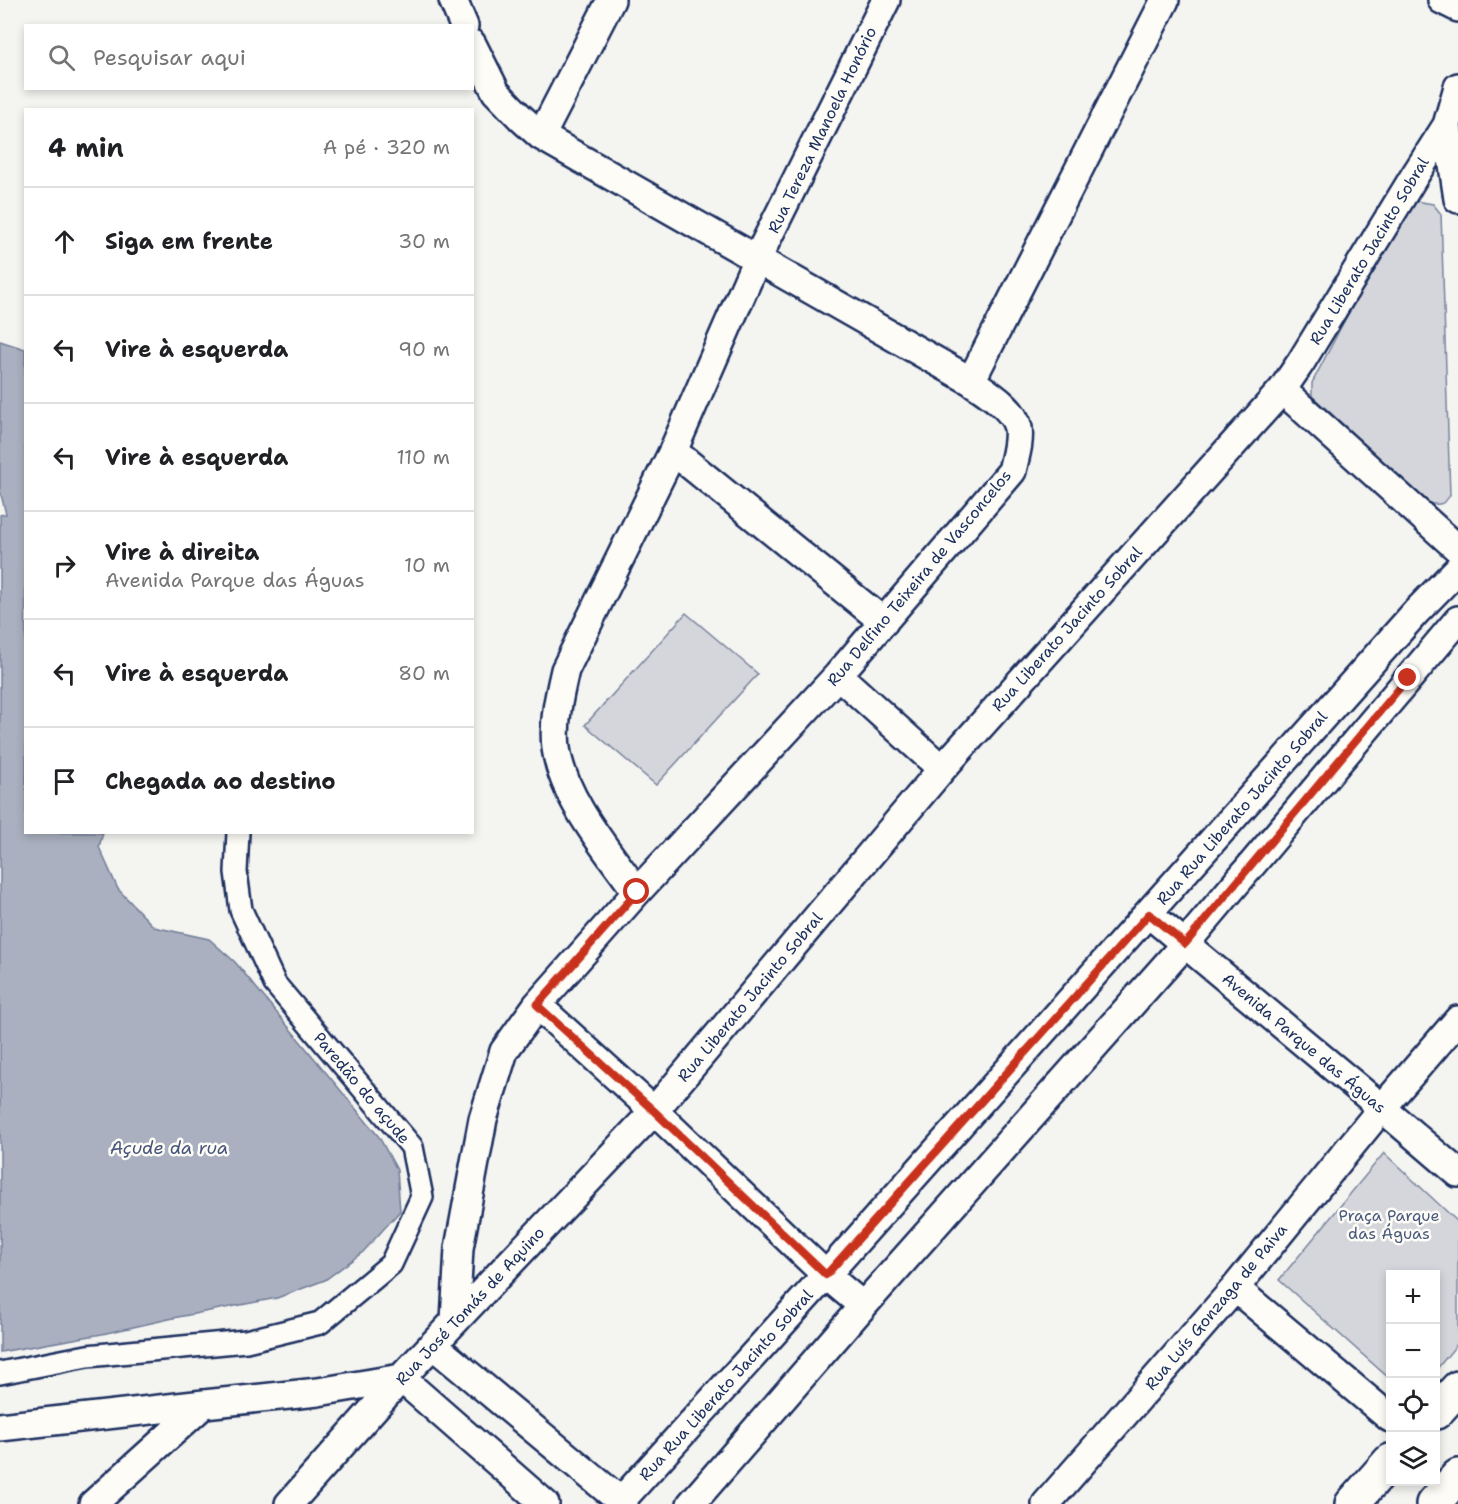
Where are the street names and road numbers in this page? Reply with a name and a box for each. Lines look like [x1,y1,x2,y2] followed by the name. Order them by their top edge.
[763,23,881,237] street label: Rua Tereza Manoela Honório
[1305,153,1433,349] street label: Rua Liberato Jacinto Sobral
[822,465,1016,691] street label: Rua Delfino Teixeira de Vasconcelos
[987,542,1147,716] street label: Rua Liberato Jacinto Sobral
[1152,707,1332,909] street label: Rua Rua Liberato Jacinto Sobral
[673,908,827,1086] street label: Rua Liberato Jacinto Sobral
[1218,968,1390,1118] street label: Avenida Parque das Águas
[309,1028,415,1148] street label: Paredão do açude
[1140,1219,1292,1395] street label: Rua Luís Gonzaga de Paiva
[391,1222,549,1390] street label: Rua José Tomás de Aquino
[634,1285,818,1485] street label: Rua Rua Liberato Jacinto Sobral

